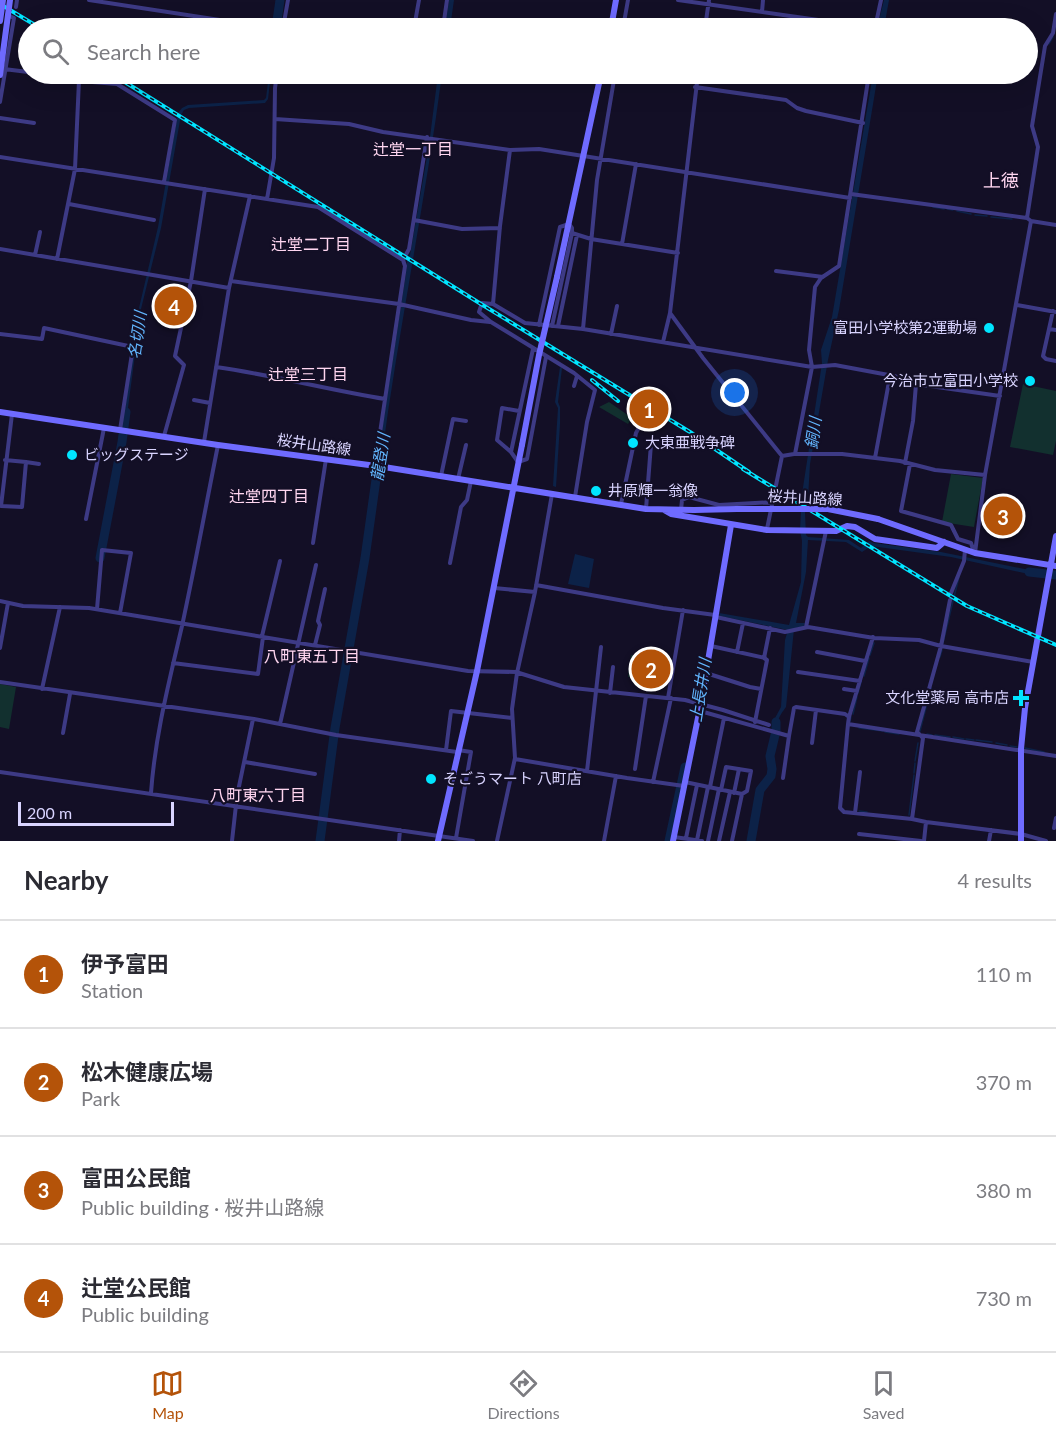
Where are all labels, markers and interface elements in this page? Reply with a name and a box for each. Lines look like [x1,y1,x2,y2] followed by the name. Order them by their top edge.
[18,18,1038,84] search box
[39,35,72,68] icon: search
[87,38,200,65] text: Search here
[373,139,453,158] district label: 辻堂一丁目
[983,169,1019,191] district label: 上徳
[271,234,351,253] district label: 辻堂二丁目
[154,284,194,328] pin: 4
[124,308,150,360] water label: 名切川
[833,318,977,336] place label: 富田小学校第2運動場
[982,321,996,335] marker: 富田小学校第2運動場
[268,364,348,383] district label: 辻堂三丁目
[883,371,1018,389] place label: 今治市立富田小学校
[1023,374,1037,388] marker: 今治市立富田小学校
[720,378,749,407] your location
[630,386,668,432] pin: 1
[801,414,824,450] water label: 銅川
[276,430,353,458] street label: 桜井山路線
[366,430,393,482] water label: 龍登川
[645,433,735,451] place label: 大東亜戦争碑
[626,436,640,450] marker: 大東亜戦争碑
[84,445,189,463] place label: ビッグステージ
[65,448,79,462] marker: ビッグステージ
[608,481,698,499] place label: 井原輝一翁像
[589,484,603,498] marker: 井原輝一翁像
[229,486,309,505] district label: 辻堂四丁目
[767,486,843,508] street label: 桜井山路線
[984,494,1022,538] pin: 3
[264,646,360,665] district label: 八町東五丁目
[632,646,670,692] pin: 2
[685,655,714,723] water label: 上長井川
[885,688,1009,706] place label: 文化堂薬局 高市店
[1014,691,1028,705] marker: 文化堂薬局 高市店
[443,769,582,787] place label: そごうマート 八町店
[424,772,438,786] marker: そごうマート 八町店
[210,785,306,804] district label: 八町東六丁目
[18,799,174,826] scale bar
[27,803,72,822] text: 200 m
[24,864,109,896] text: Nearby
[957,868,1032,892] text: 4 results
[81,950,169,977] text: 伊予富田
[38,962,49,986] text: 1
[976,962,1032,986] text: 110 m
[81,978,143,1002] text: Station
[81,1058,213,1085] text: 松木健康広場
[38,1070,49,1094] text: 2
[976,1070,1032,1094] text: 370 m
[81,1086,120,1110] text: Park
[81,1164,191,1191] text: 富田公民館
[38,1178,49,1202] text: 3
[976,1178,1032,1202] text: 380 m
[81,1195,324,1219] text: Public building · 桜井山路線
[81,1274,191,1301] text: 辻堂公民館
[38,1286,49,1310] text: 4
[976,1286,1032,1310] text: 730 m
[81,1302,209,1326] text: Public building
[151,1367,184,1422] tab: Map
[487,1367,560,1422] tab: Directions
[863,1367,904,1422] tab: Saved

